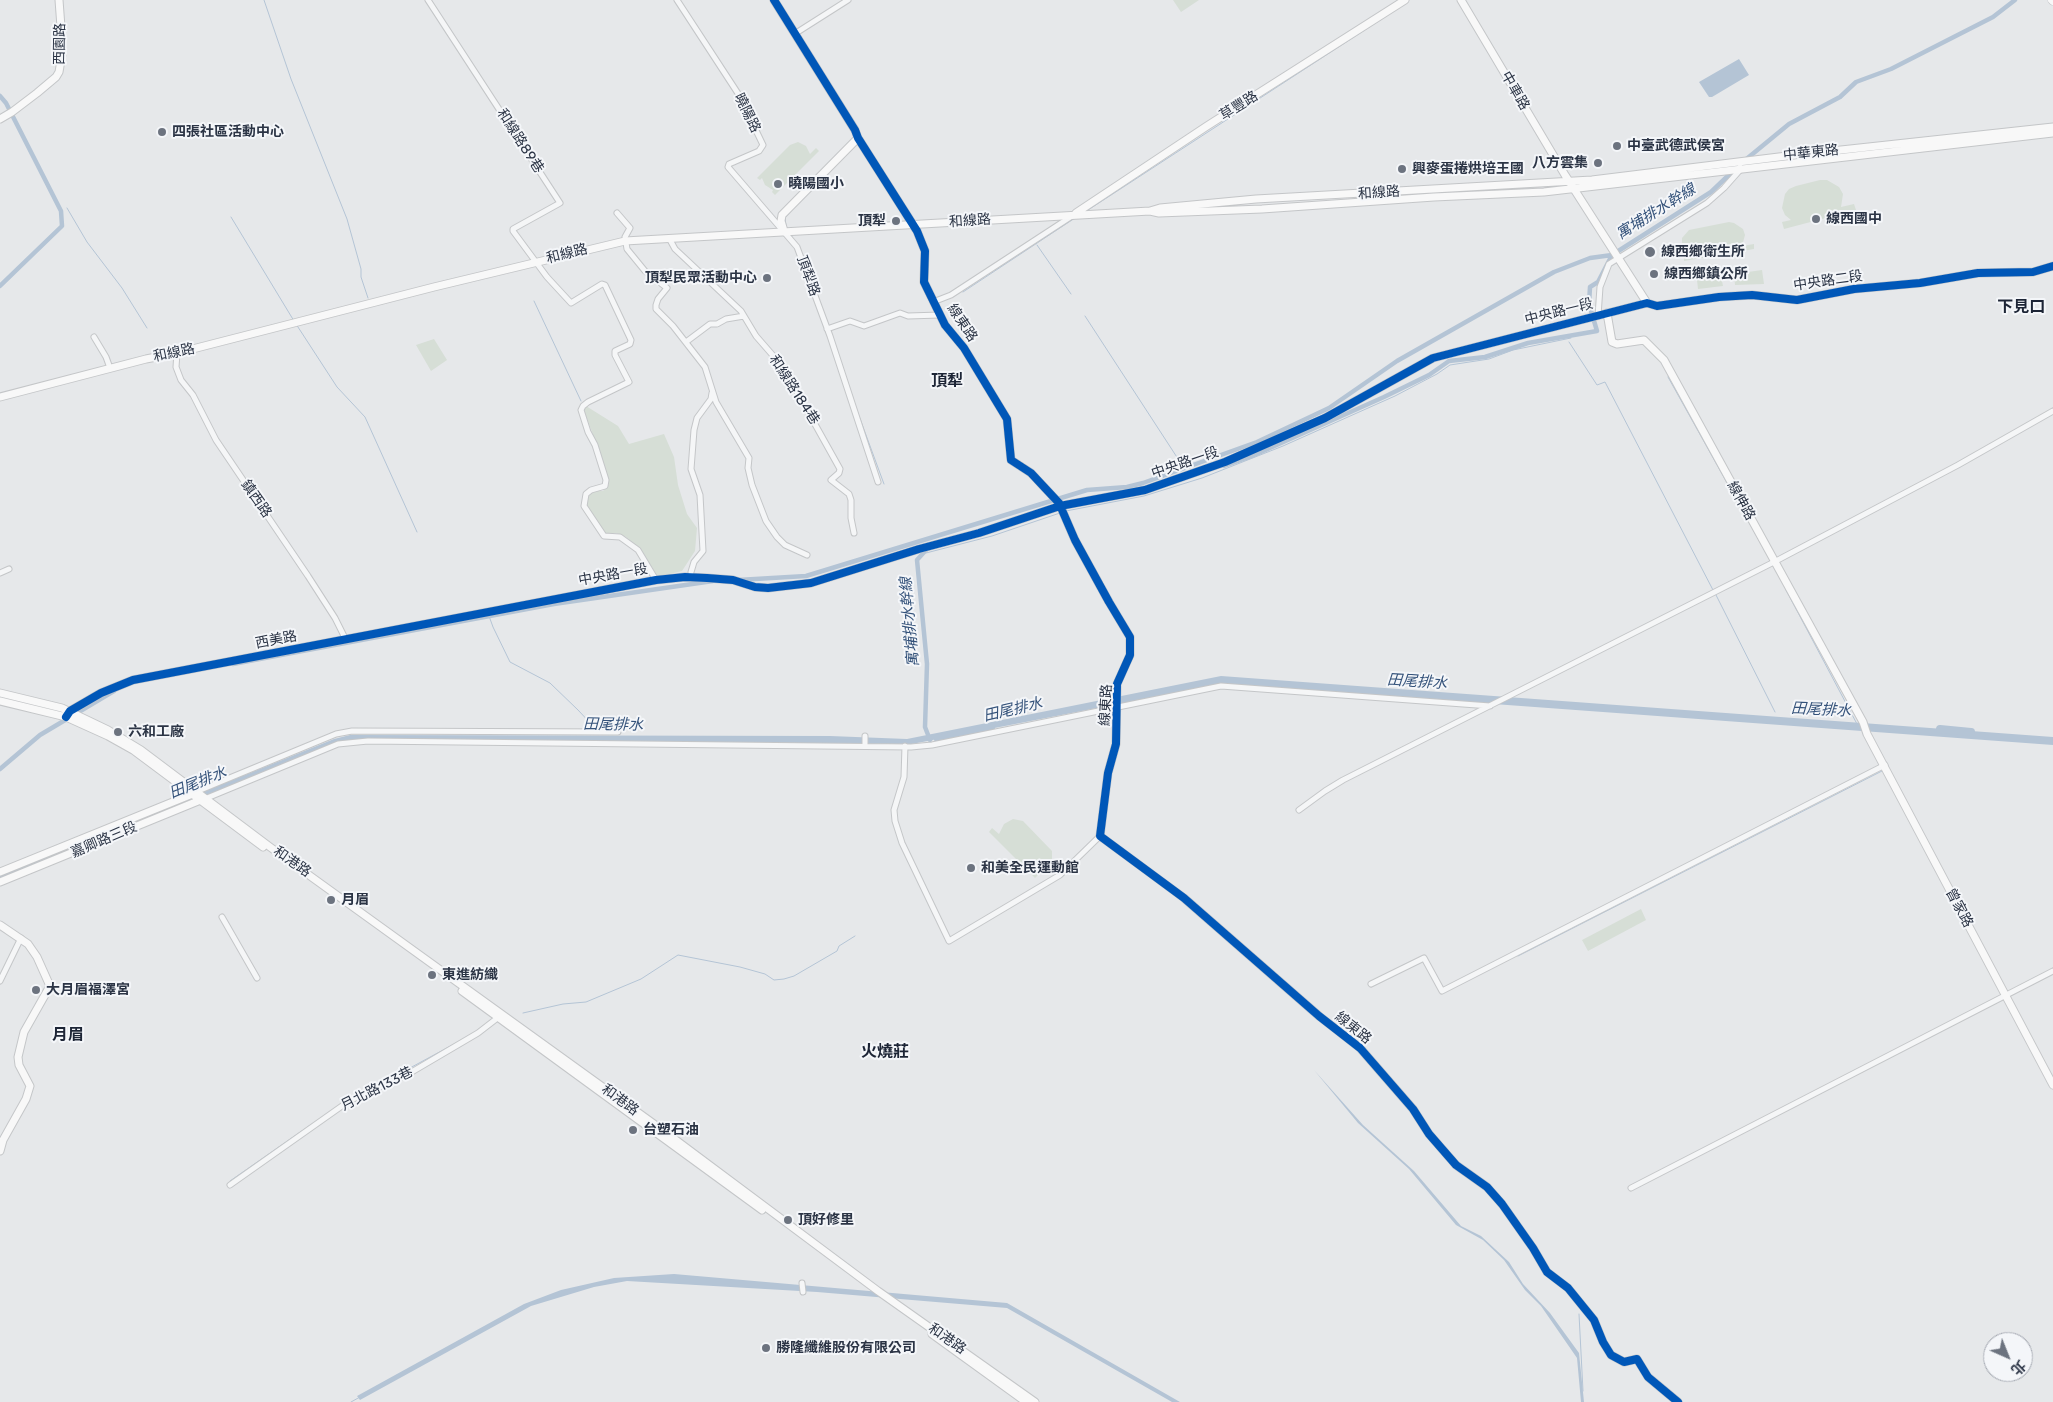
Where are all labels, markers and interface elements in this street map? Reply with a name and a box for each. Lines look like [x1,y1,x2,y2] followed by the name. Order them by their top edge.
[51,23,69,65] street label: 西園路
[1497,69,1533,113] street label: 中車路
[1217,88,1261,124] street label: 草豐路
[730,90,764,136] street label: 曉陽路
[493,106,547,176] street label: 和線路89巷
[172,124,284,140] place label: 四張社區活動中心
[156,126,168,138] marker: 四張社區活動中心
[1627,138,1725,154] place label: 中臺武德武侯宮
[1611,140,1623,152] marker: 中臺武德武侯宮
[1782,142,1840,164] street label: 中華東路
[1532,155,1588,171] place label: 八方雲集
[1592,157,1604,169] marker: 八方雲集
[1412,161,1524,177] place label: 興麥蛋捲烘培王國
[1396,163,1408,175] marker: 興麥蛋捲烘培王國
[788,176,844,192] place label: 曉陽國小
[772,178,784,190] marker: 曉陽國小
[1613,181,1699,243] water label: 寓埔排水幹線
[1357,183,1401,203] street label: 和線路
[948,211,992,231] street label: 和線路
[1826,211,1882,227] place label: 線西國中
[858,213,886,229] place label: 頂犁
[1810,213,1822,225] marker: 線西國中
[890,215,902,227] marker: 頂犁
[545,241,589,267] street label: 和線路
[1661,244,1745,260] place label: 線西鄉衛生所
[1643,245,1657,259] marker: 線西鄉衛生所
[793,253,823,299] street label: 頂犁路
[1664,266,1748,282] place label: 線西鄉鎮公所
[1648,268,1660,280] marker: 線西鄉鎮公所
[1792,268,1864,294] street label: 中央路二段
[645,270,757,286] place label: 頂犁民眾活動中心
[761,272,773,284] marker: 頂犁民眾活動中心
[1523,295,1595,329] street label: 中央路一段
[1997,297,2045,317] district label: 下見口
[943,301,981,345] street label: 線東路
[152,340,196,366] street label: 和線路
[765,352,823,428] street label: 和線路184巷
[931,371,963,391] district label: 頂犁
[1149,444,1221,482] street label: 中央路一段
[237,477,275,521] street label: 鎮西路
[1723,479,1759,523] street label: 線伸路
[577,561,649,589] street label: 中央路一段
[897,576,923,668] water label: 寓埔排水幹線
[254,628,298,652] street label: 西美路
[1386,671,1448,693] water label: 田尾排水
[1097,684,1115,726] street label: 線東路
[982,694,1044,726] water label: 田尾排水
[1791,699,1851,721] water label: 田尾排水
[583,715,643,735] water label: 田尾排水
[128,724,184,740] place label: 六和工廠
[112,726,124,738] marker: 六和工廠
[167,763,229,803] water label: 田尾排水
[69,819,139,861] street label: 嘉卿路三段
[270,843,314,881] street label: 和港路
[981,860,1079,876] place label: 和美全民運動館
[965,862,977,874] marker: 和美全民運動館
[1942,886,1976,930] street label: 曾家路
[341,892,369,908] place label: 月眉
[325,894,337,906] marker: 月眉
[442,967,498,983] place label: 東進紡織
[426,969,438,981] marker: 東進紡織
[46,982,130,998] place label: 大月眉福澤宮
[30,984,42,996] marker: 大月眉福澤宮
[1331,1008,1375,1048] street label: 線東路
[52,1025,84,1045] district label: 月眉
[861,1042,909,1062] district label: 火燒莊
[338,1064,416,1114] street label: 月北路133巷
[598,1081,642,1119] street label: 和港路
[643,1122,699,1138] place label: 台塑石油
[627,1124,639,1136] marker: 台塑石油
[798,1212,854,1228] place label: 頂好修里
[782,1214,794,1226] marker: 頂好修里
[925,1320,969,1358] street label: 和港路
[1983,1332,2033,1382] north arrow
[776,1340,916,1356] place label: 勝隆纖維股份有限公司
[760,1342,772,1354] marker: 勝隆纖維股份有限公司
[2007,1356,2029,1378] text: 北

